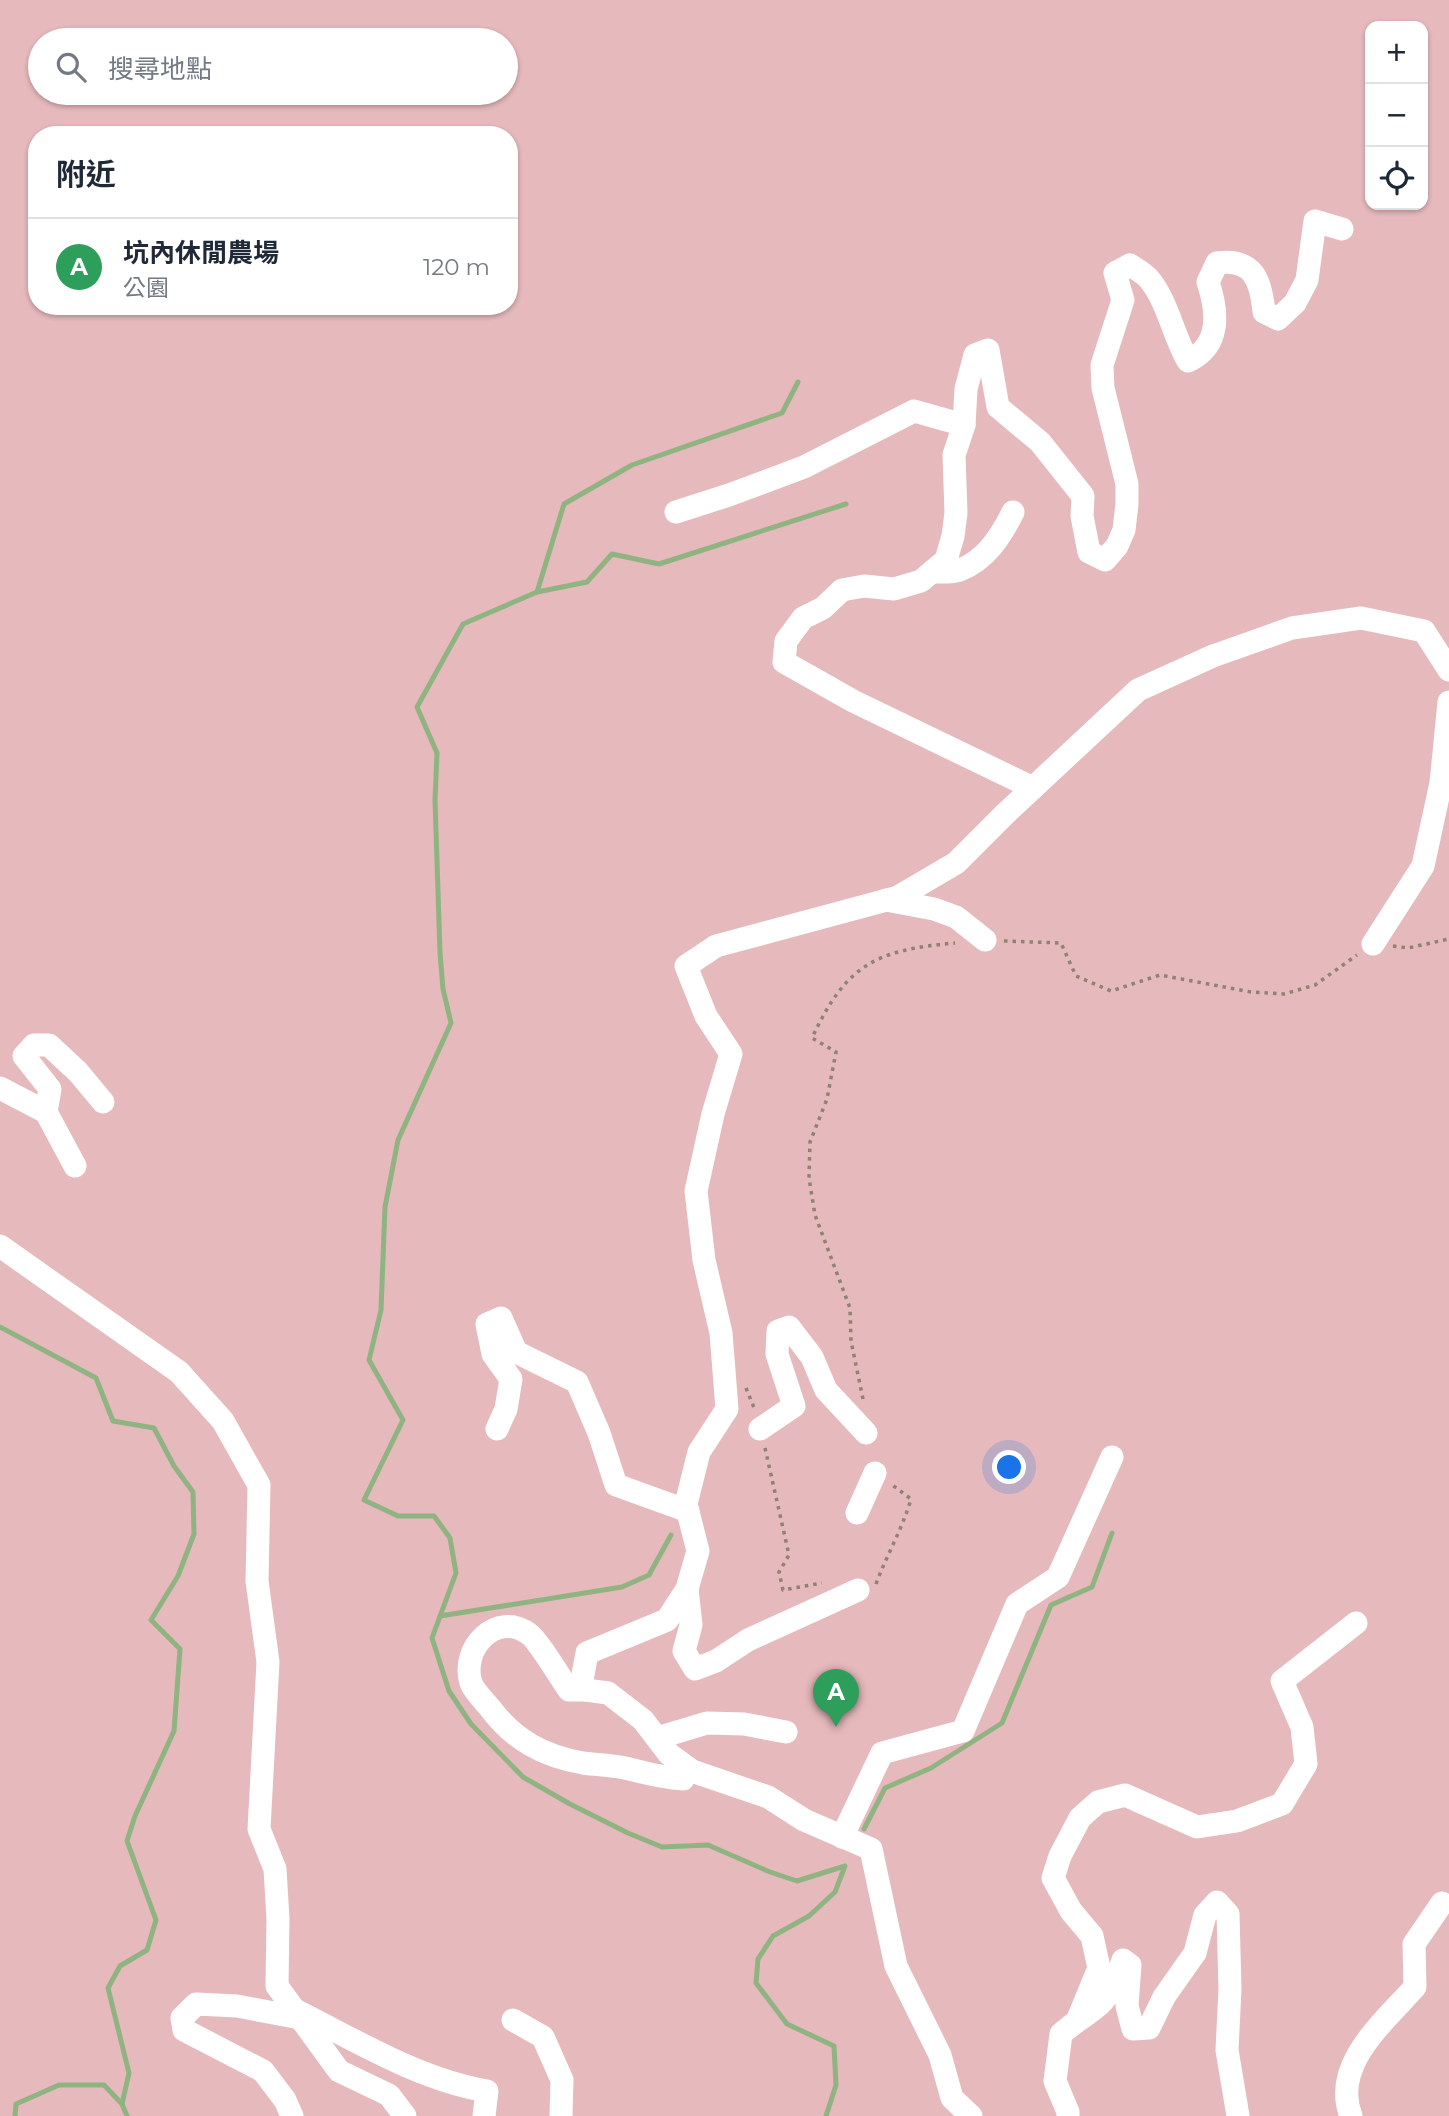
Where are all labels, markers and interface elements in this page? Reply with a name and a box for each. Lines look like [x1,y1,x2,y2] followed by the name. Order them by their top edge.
[1365,21,1428,210] map controls
[1365,21,1428,84] button: +
[28,28,518,105] search box
[52,48,90,86] icon: search
[108,53,212,85] text: 搜尋地點
[1365,84,1428,147] button: −
[1365,147,1428,210] button: locate
[56,156,116,193] text: 附近
[123,237,279,269] text: 坑內休閒農場
[70,253,88,281] text: A
[423,253,490,281] text: 120 m
[123,274,169,302] text: 公園
[992,1450,1026,1484] your location
[813,1669,859,1727] pin: A

